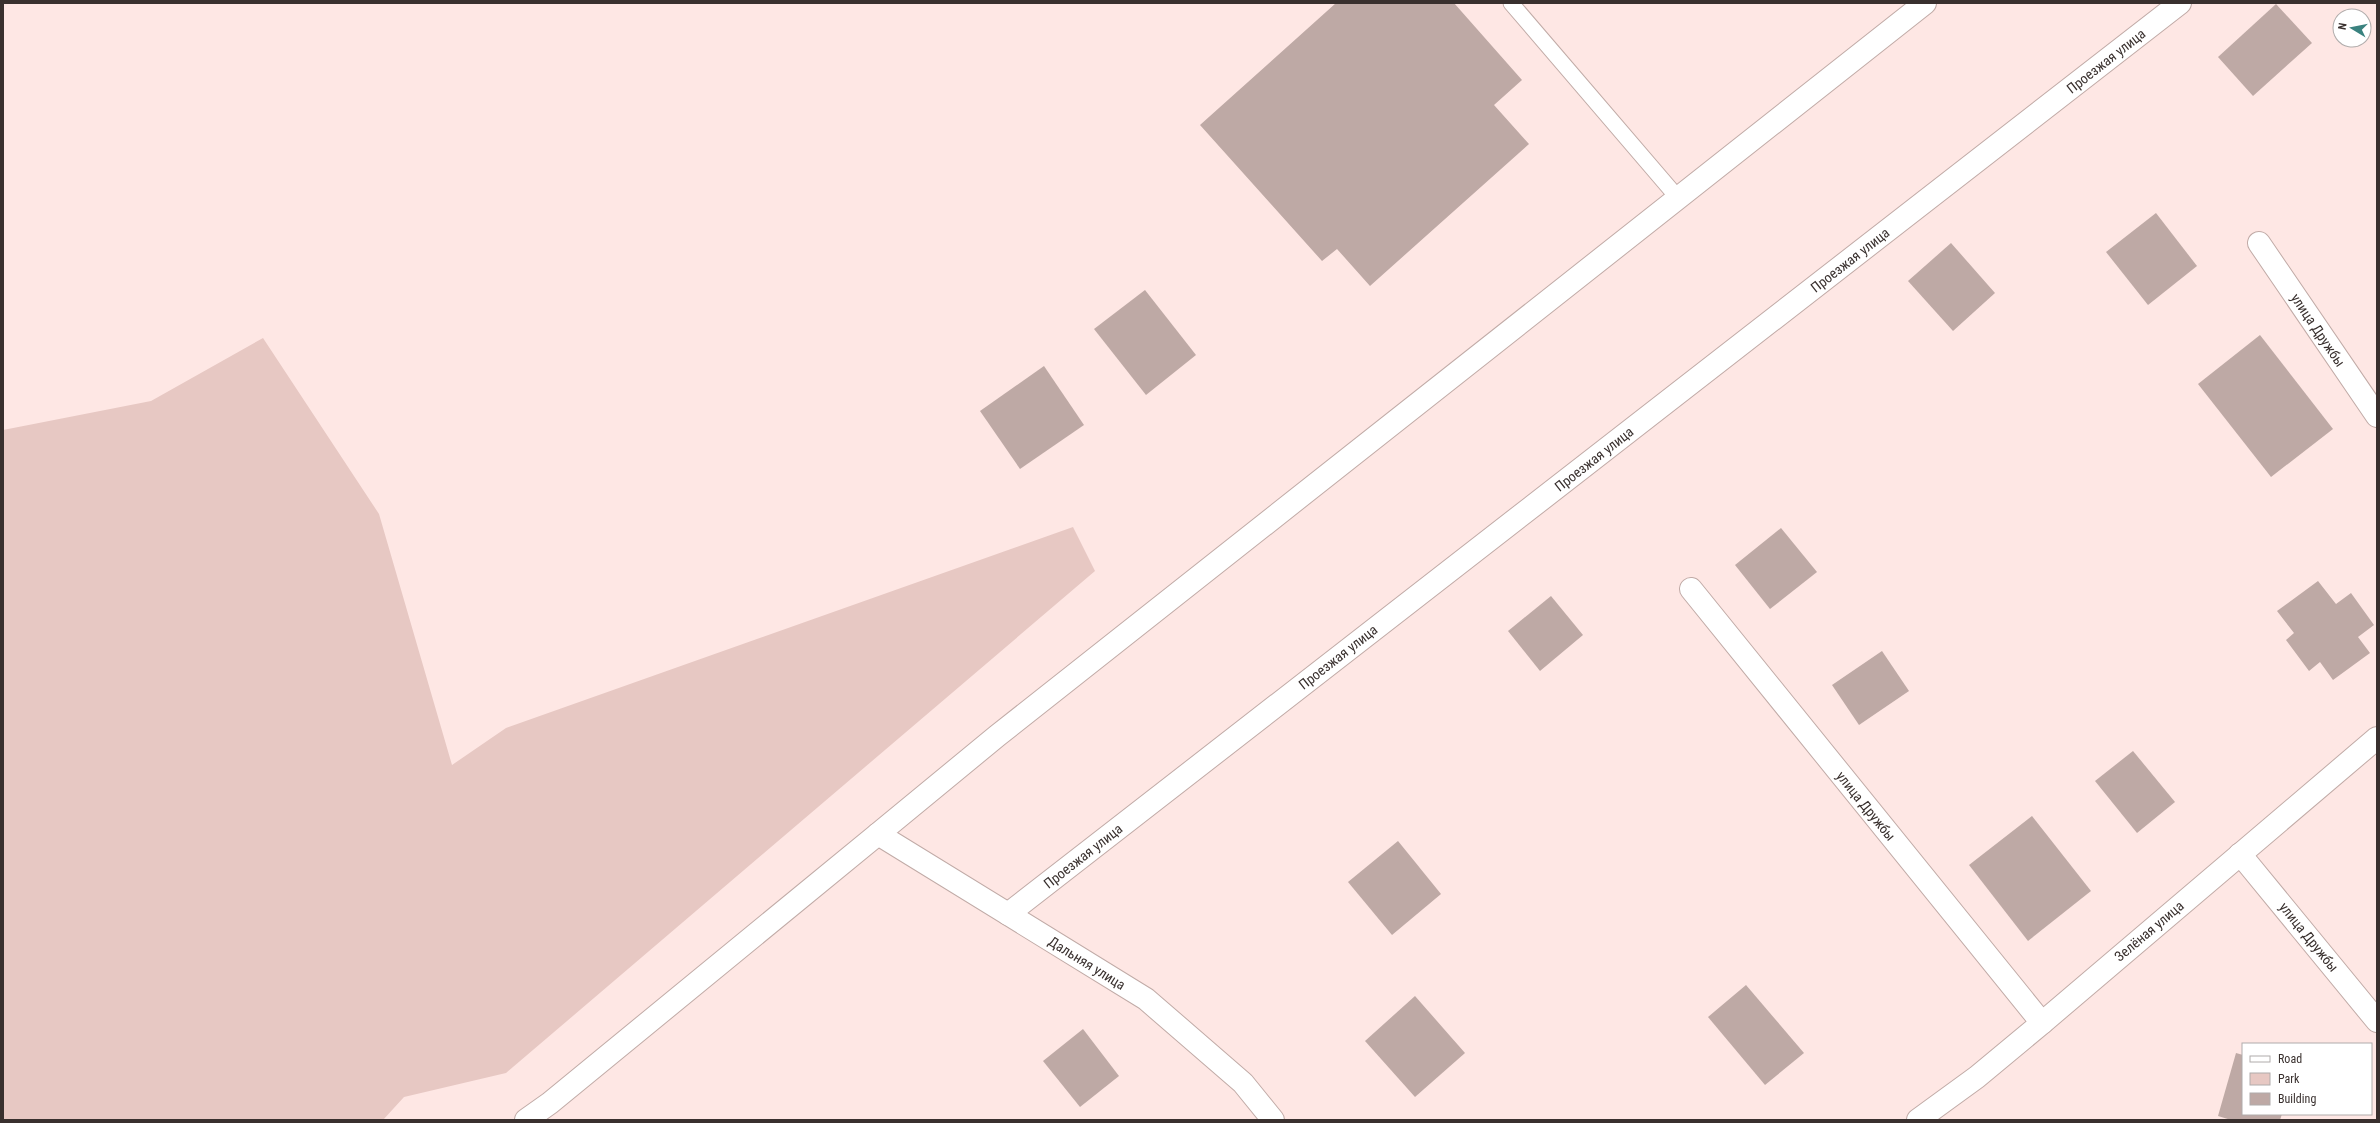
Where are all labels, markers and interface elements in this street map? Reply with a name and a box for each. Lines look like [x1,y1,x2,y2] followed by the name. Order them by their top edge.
[2332,8,2372,48] north arrow
[2336,22,2350,31] text: N
[2064,25,2148,97] street label: Проезжая улица
[1808,224,1892,296] street label: Проезжая улица
[2288,290,2348,370] street label: улица Дружбы
[1552,423,1636,495] street label: Проезжая улица
[1296,621,1380,693] street label: Проезжая улица
[1833,768,1899,844] street label: улица Дружбы
[1041,820,1125,892] street label: Проезжая улица
[2111,897,2187,965] street label: Зелёная улица
[2276,899,2342,975] street label: улица Дружбы
[1046,933,1128,993] street label: Дальняя улица
[2242,1043,2372,1115] legend
[2278,1052,2302,1066] text: Road
[2278,1072,2300,1086] text: Park
[2278,1092,2316,1106] text: Building

